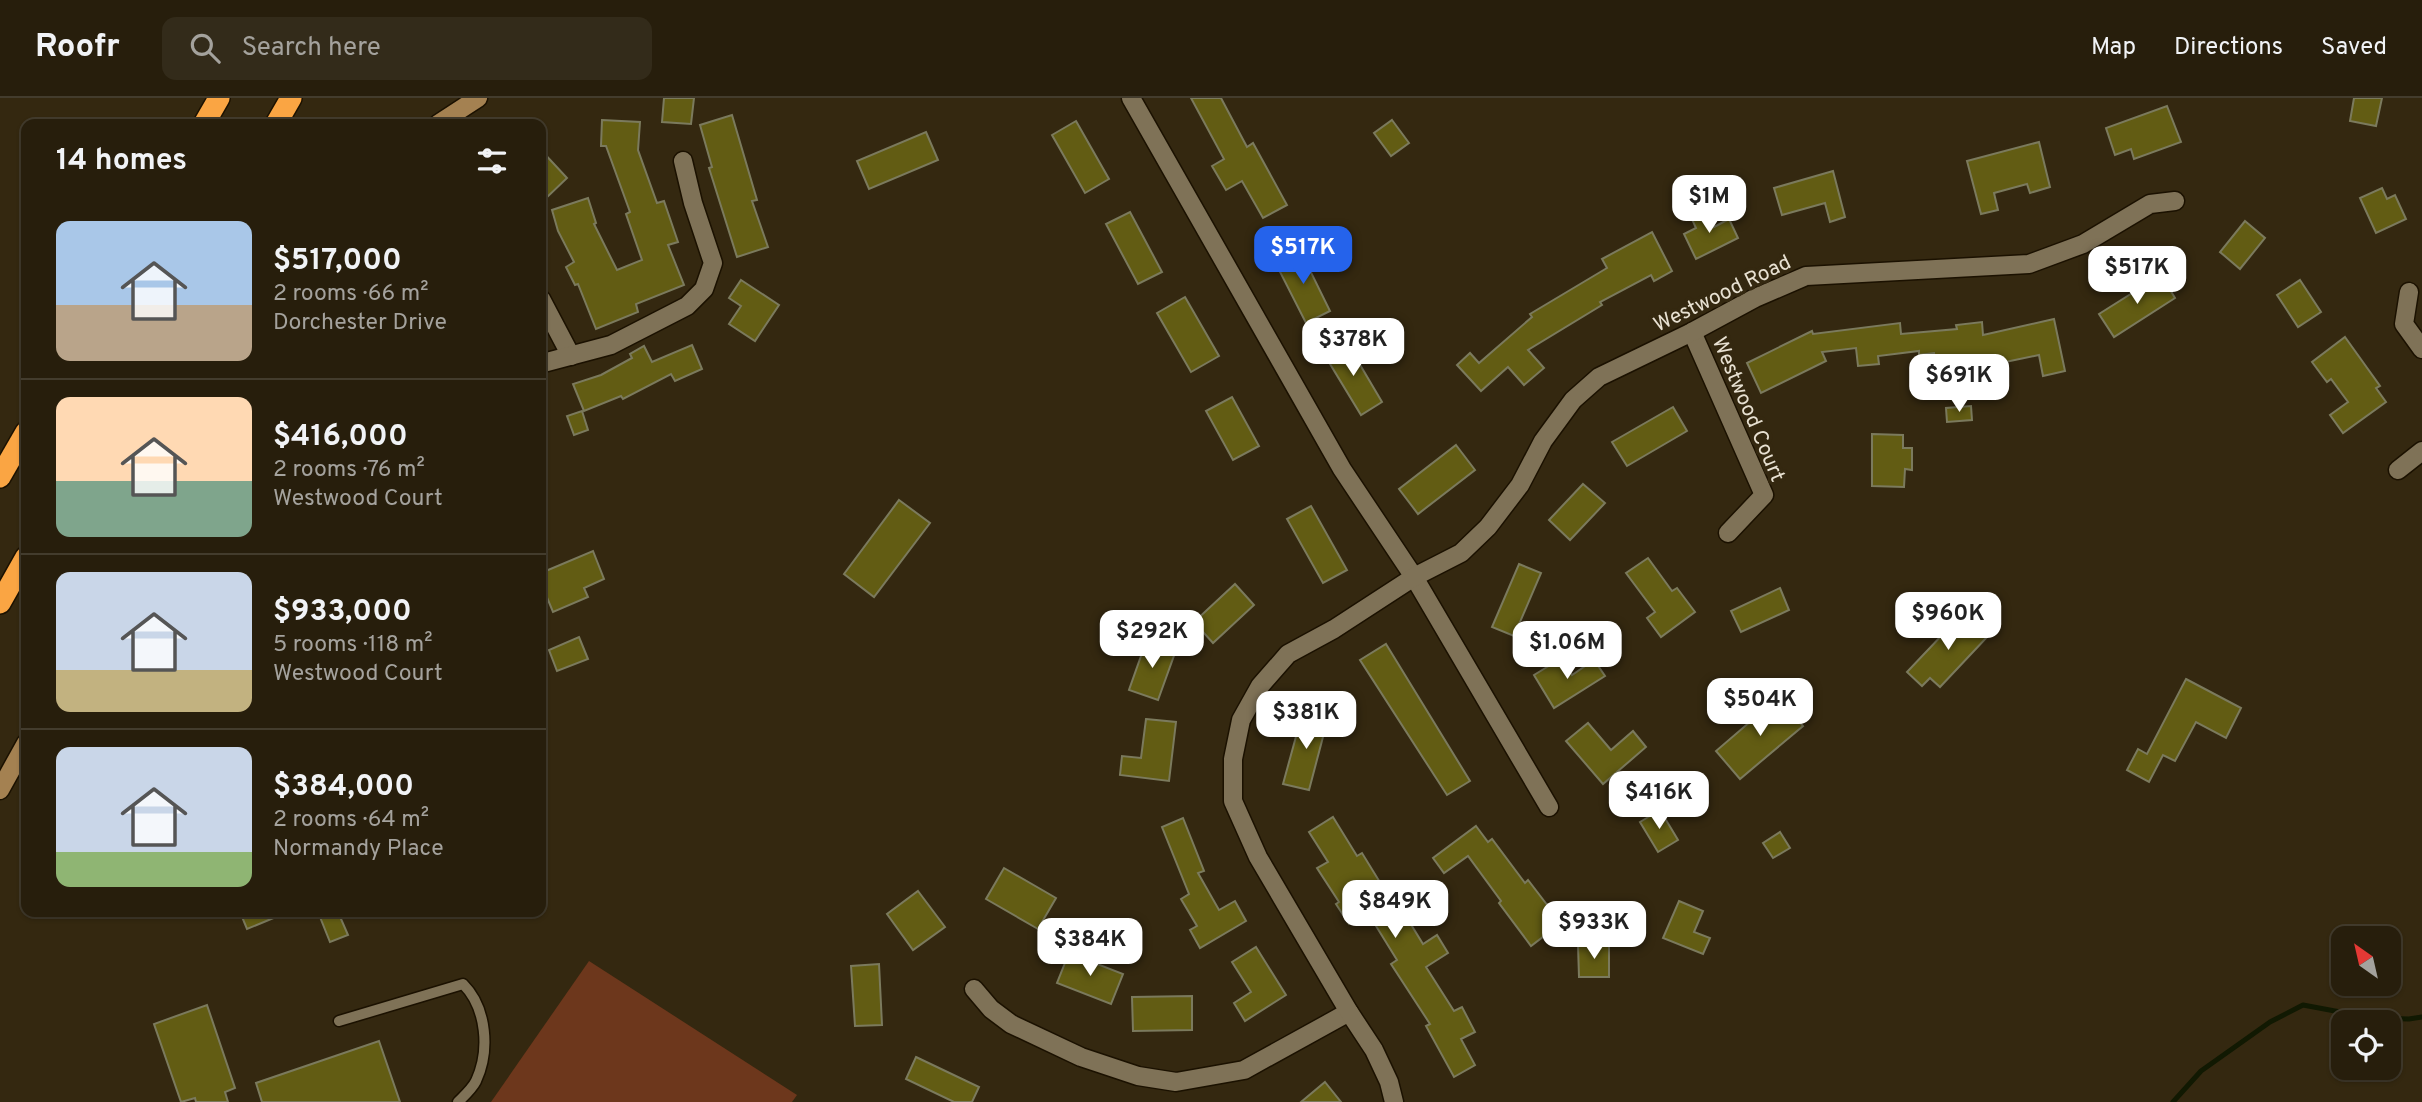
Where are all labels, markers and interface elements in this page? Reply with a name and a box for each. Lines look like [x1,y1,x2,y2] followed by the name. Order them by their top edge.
[162,17,652,80] search box
[35,27,120,69] text: Roofr
[186,29,224,67] icon: search
[242,32,381,65] text: Search here
[2091,33,2136,63] text: Map
[2174,33,2283,63] text: Directions
[2321,33,2387,63] text: Saved
[473,142,511,180] icon: filters
[56,143,187,180] text: 14 homes
[1675,176,1743,235] pin: $1M
[1688,183,1730,212] text: $1M
[1254,226,1352,286] pin: $517K
[1270,234,1336,263] text: $517K
[273,243,402,280] text: $517,000
[2088,246,2186,306] pin: $517K
[112,249,196,333] icon: home
[1649,249,1796,339] street label: Westwood Road
[2104,254,2170,283] text: $517K
[273,280,429,309] text: 2 rooms · 66 m²
[273,309,447,338] text: Dorchester Drive
[1304,318,1402,378] pin: $378K
[1318,326,1388,355] text: $378K
[1705,333,1790,486] street label: Westwood Court
[1910,354,2008,414] pin: $691K
[1925,362,1993,391] text: $691K
[273,419,408,456] text: $416,000
[112,425,196,509] icon: home
[273,456,425,485] text: 2 rooms · 76 m²
[273,485,443,514] text: Westwood Court
[1899,592,1997,652] pin: $960K
[273,594,412,631] text: $933,000
[112,600,196,684] icon: home
[1911,600,1985,629] text: $960K
[1103,610,1201,670] pin: $292K
[1116,618,1188,647] text: $292K
[1510,622,1624,681] pin: $1.06M
[1529,629,1605,658] text: $1.06M
[273,631,432,660] text: 5 rooms · 118 m²
[273,660,443,689] text: Westwood Court
[1711,678,1809,738] pin: $504K
[1723,686,1797,715] text: $504K
[1257,692,1355,751] pin: $381K
[1272,699,1340,728] text: $381K
[273,769,414,806] text: $384,000
[1610,772,1708,831] pin: $416K
[112,775,196,859] icon: home
[1625,779,1693,808] text: $416K
[273,806,429,835] text: 2 rooms · 64 m²
[273,835,444,864] text: Normandy Place
[1346,880,1444,940] pin: $849K
[1358,888,1432,917] text: $849K
[1545,902,1643,961] pin: $933K
[1558,909,1630,938] text: $933K
[1041,918,1139,978] pin: $384K
[1053,926,1127,955] text: $384K
[2331,926,2401,996] north arrow
[2331,926,2401,1080] map controls
[2331,1010,2401,1080] button: locate

